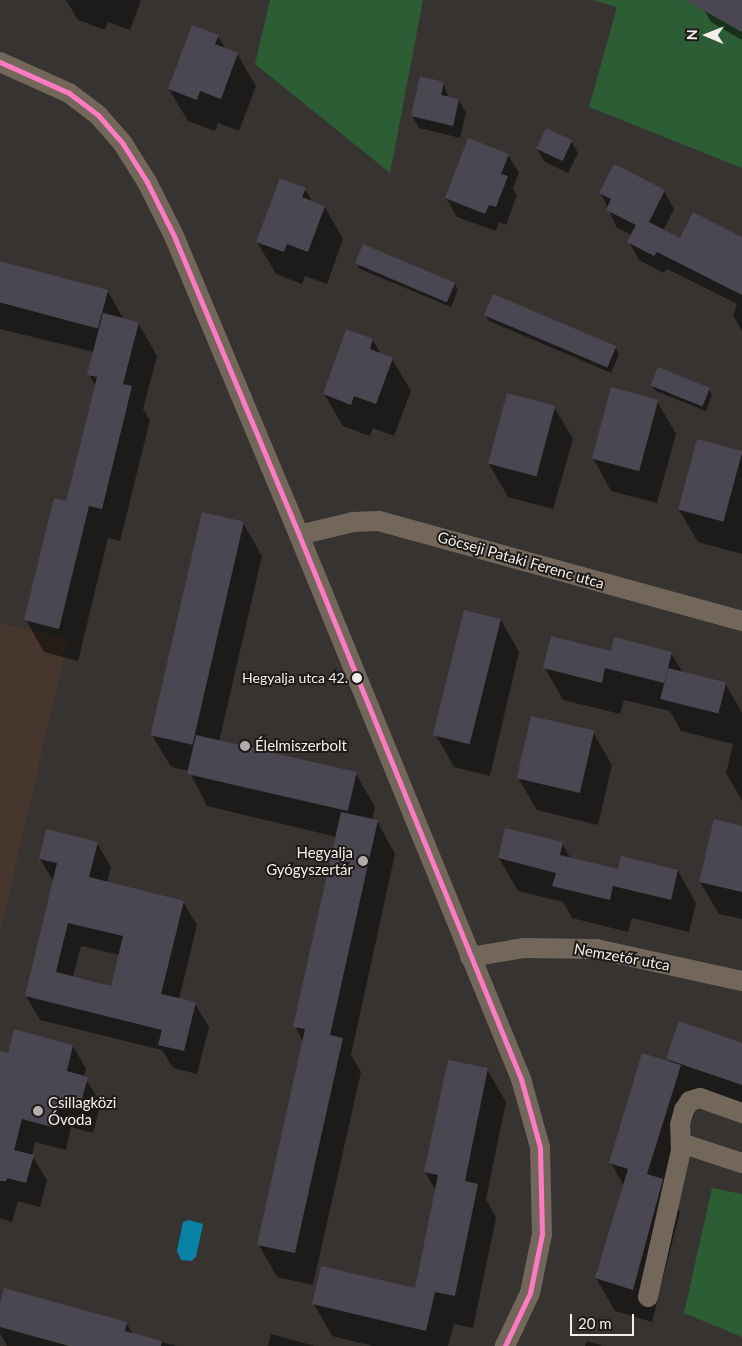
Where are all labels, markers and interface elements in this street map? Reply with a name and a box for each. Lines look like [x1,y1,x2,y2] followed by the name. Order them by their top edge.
[682,10,732,60] north arrow
[683,29,700,40] text: N
[436,528,606,592] street label: Göcseji Pataki Ferenc utca
[242,670,348,686] place label: Hegyalja utca 42.
[352,673,362,683] marker: Hegyalja utca 42.
[255,737,347,755] place label: Élelmiszerbolt
[239,740,251,752] marker: Élelmiszerbolt
[266,843,353,878] place label: Hegyalja Gyógyszertár
[357,855,369,867] marker: Hegyalja Gyógyszertár
[572,940,672,974] street label: Nemzetőr utca
[48,1093,116,1128] place label: Csillagközi Óvoda
[32,1105,44,1117] marker: Csillagközi Óvoda
[572,1304,636,1336] scale bar
[578,1314,612,1332] text: 20 m

